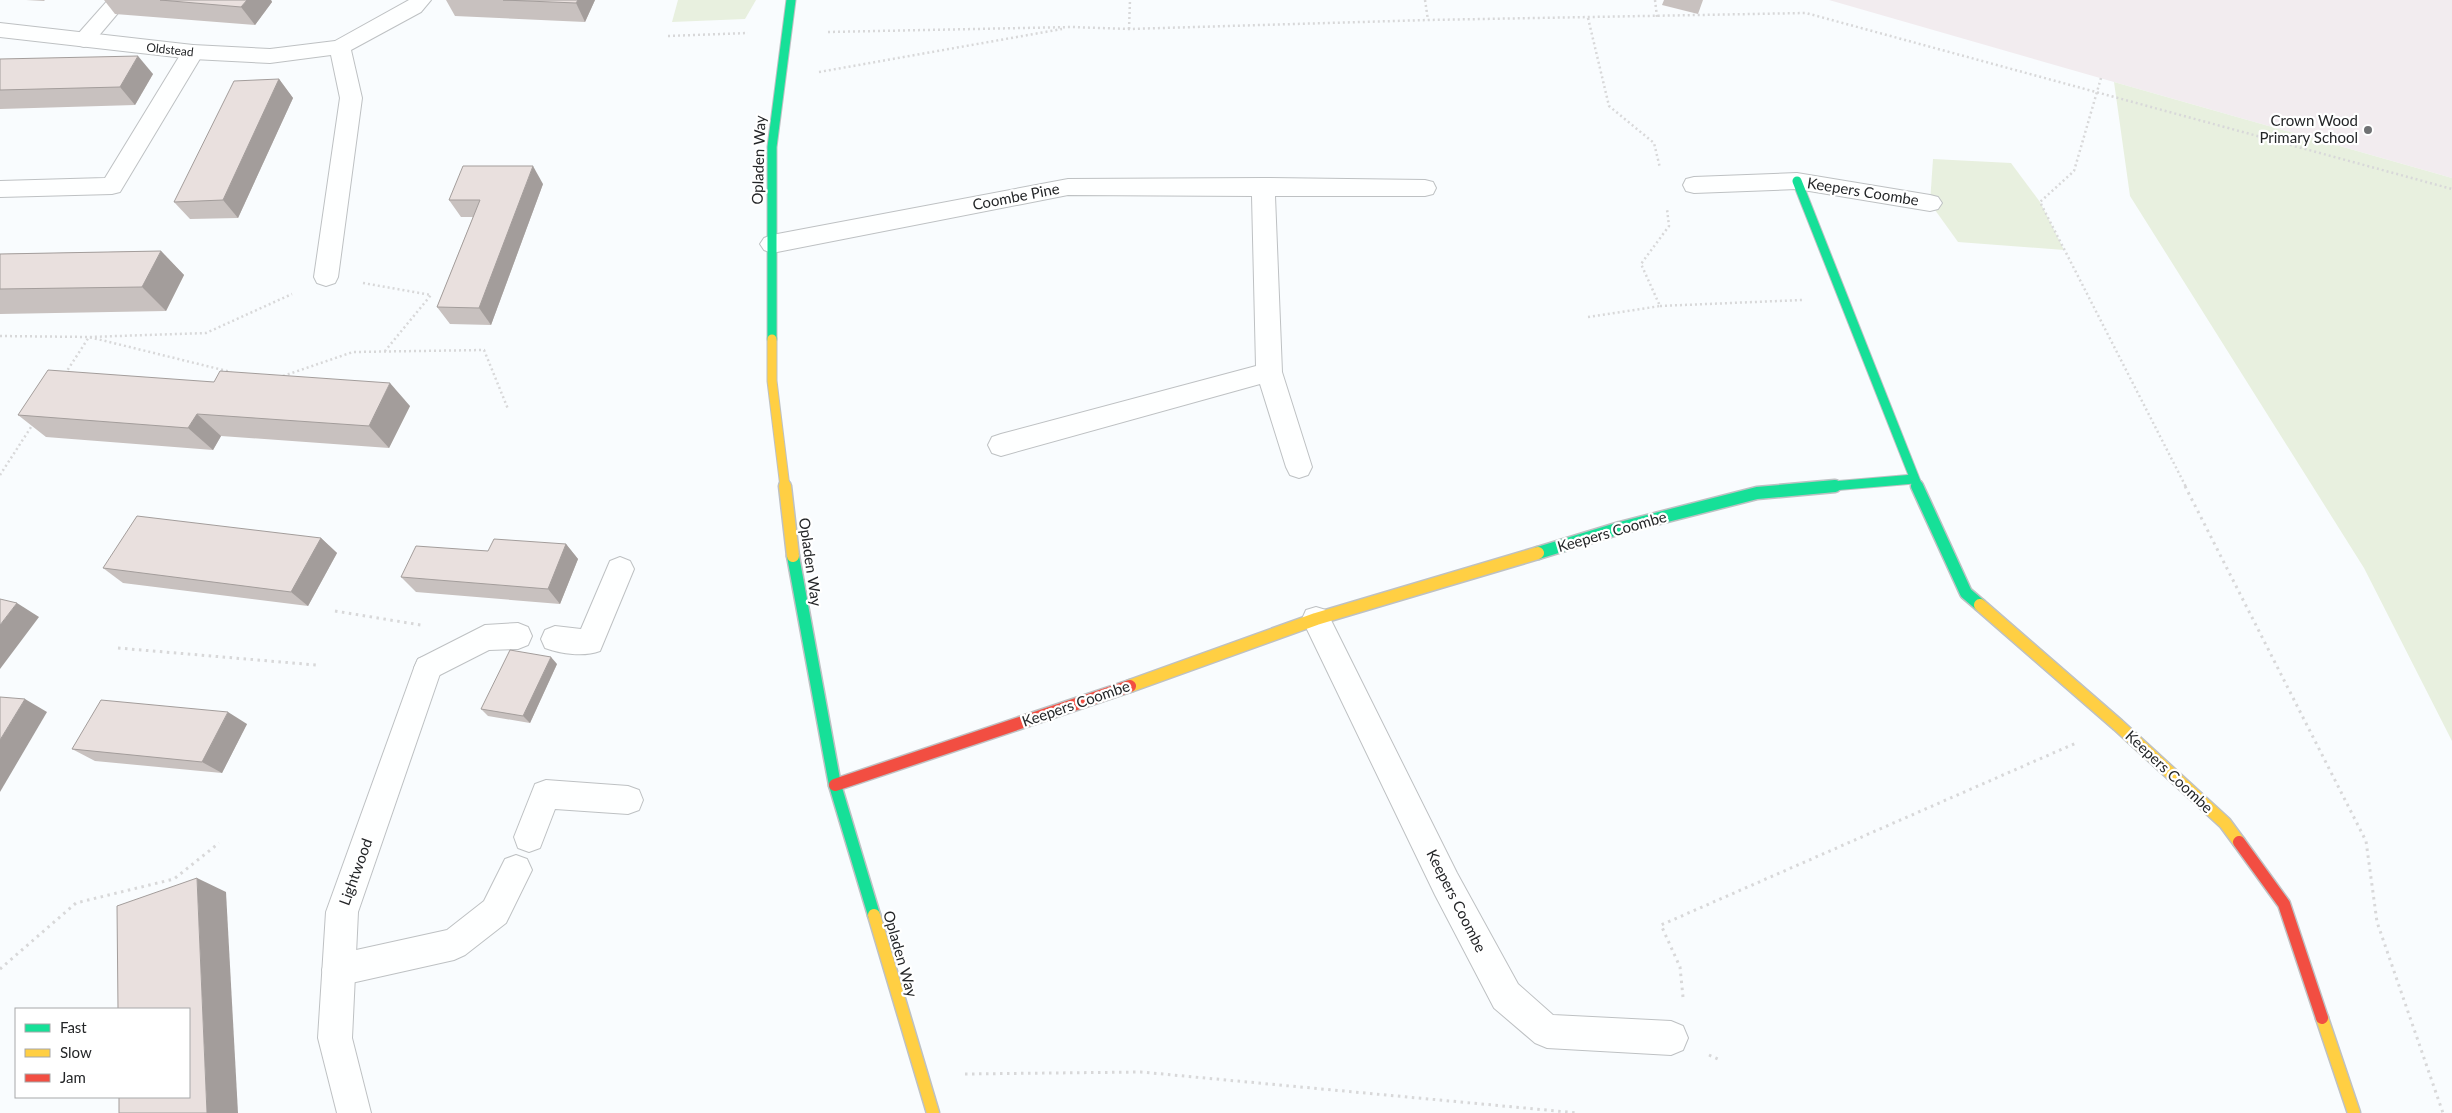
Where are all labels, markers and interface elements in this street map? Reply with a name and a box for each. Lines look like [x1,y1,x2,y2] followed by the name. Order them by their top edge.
[146,40,194,59] street label: Oldstead
[2259,111,2358,146] place label: Crown Wood Primary School
[747,115,769,205] street label: Opladen Way
[2362,124,2374,136] marker: Crown Wood Primary School
[1806,173,1920,209] street label: Keepers Coombe
[971,179,1061,213] street label: Coombe Pine
[1555,507,1669,555] street label: Keepers Coombe
[796,516,826,608] street label: Opladen Way
[1019,676,1132,730] street label: Keepers Coombe
[2122,726,2217,816] street label: Keepers Coombe
[335,836,375,908] street label: Lightwood
[1423,846,1491,955] street label: Keepers Coombe
[880,908,922,999] street label: Opladen Way
[15,1008,190,1098] legend
[60,1018,87,1036] text: Fast
[60,1043,92,1061] text: Slow
[60,1068,86,1086] text: Jam

